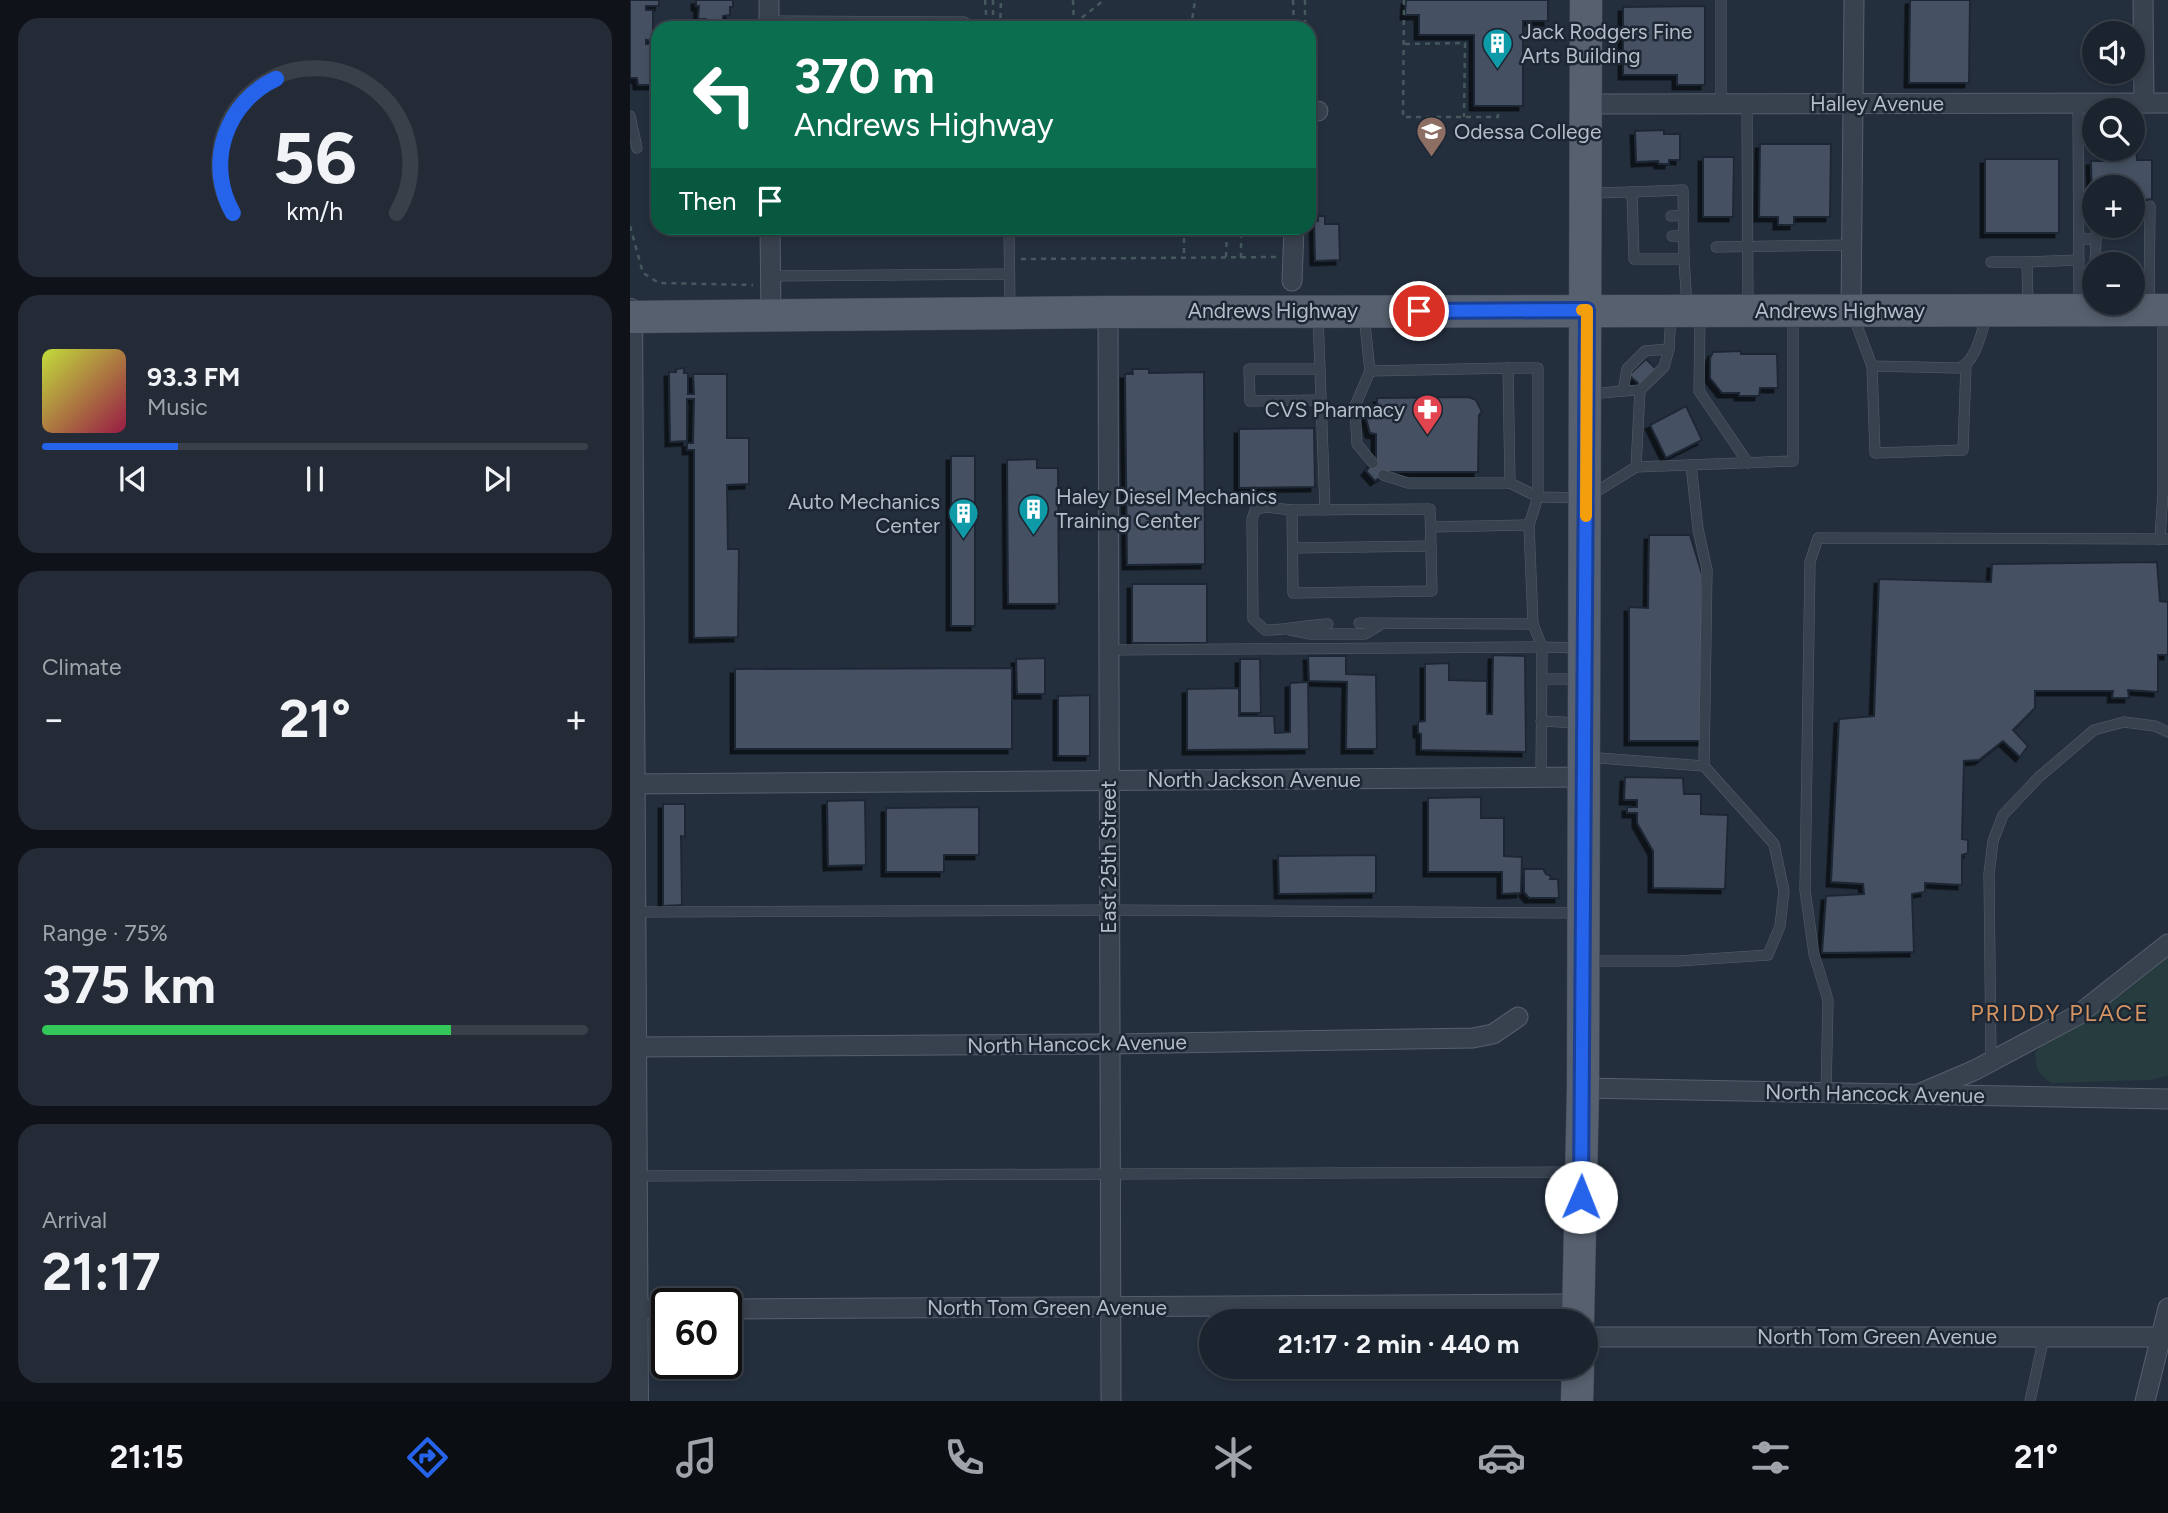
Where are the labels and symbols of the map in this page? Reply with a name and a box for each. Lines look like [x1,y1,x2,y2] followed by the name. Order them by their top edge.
[1521,19,1692,68] place label: Jack Rodgers Fine Arts Building
[1481,27,1515,71] building icon: Jack Rodgers Fine Arts Building
[1810,91,1944,116] street label: Halley Avenue
[1414,115,1448,159] school or university icon: Odessa College
[1454,119,1601,144] place label: Odessa College
[1389,281,1449,341] pin
[1188,298,1358,323] street label: Andrews Highway
[1755,298,1925,323] street label: Andrews Highway
[1411,393,1445,437] pharmacy icon: CVS Pharmacy
[1265,397,1405,422] place label: CVS Pharmacy
[1056,484,1277,533] place label: Haley Diesel Mechanics Training Center
[788,489,940,538] place label: Auto Mechanics Center
[1016,492,1050,536] building icon: Haley Diesel Mechanics Training Center
[946,497,980,541] building icon: Auto Mechanics Center
[1147,767,1361,792] street label: North Jackson Avenue
[1096,780,1121,934] street label: East 25th Street
[1970,999,2150,1027] district label: PRIDDY PLACE
[967,1029,1187,1058] street label: North Hancock Avenue
[1765,1079,1985,1108] street label: North Hancock Avenue
[1544,1160,1618,1234] position arrow
[651,1288,742,1379] speed limit sign: 60
[927,1295,1167,1320] street label: North Tom Green Avenue
[1757,1324,1997,1349] street label: North Tom Green Avenue

